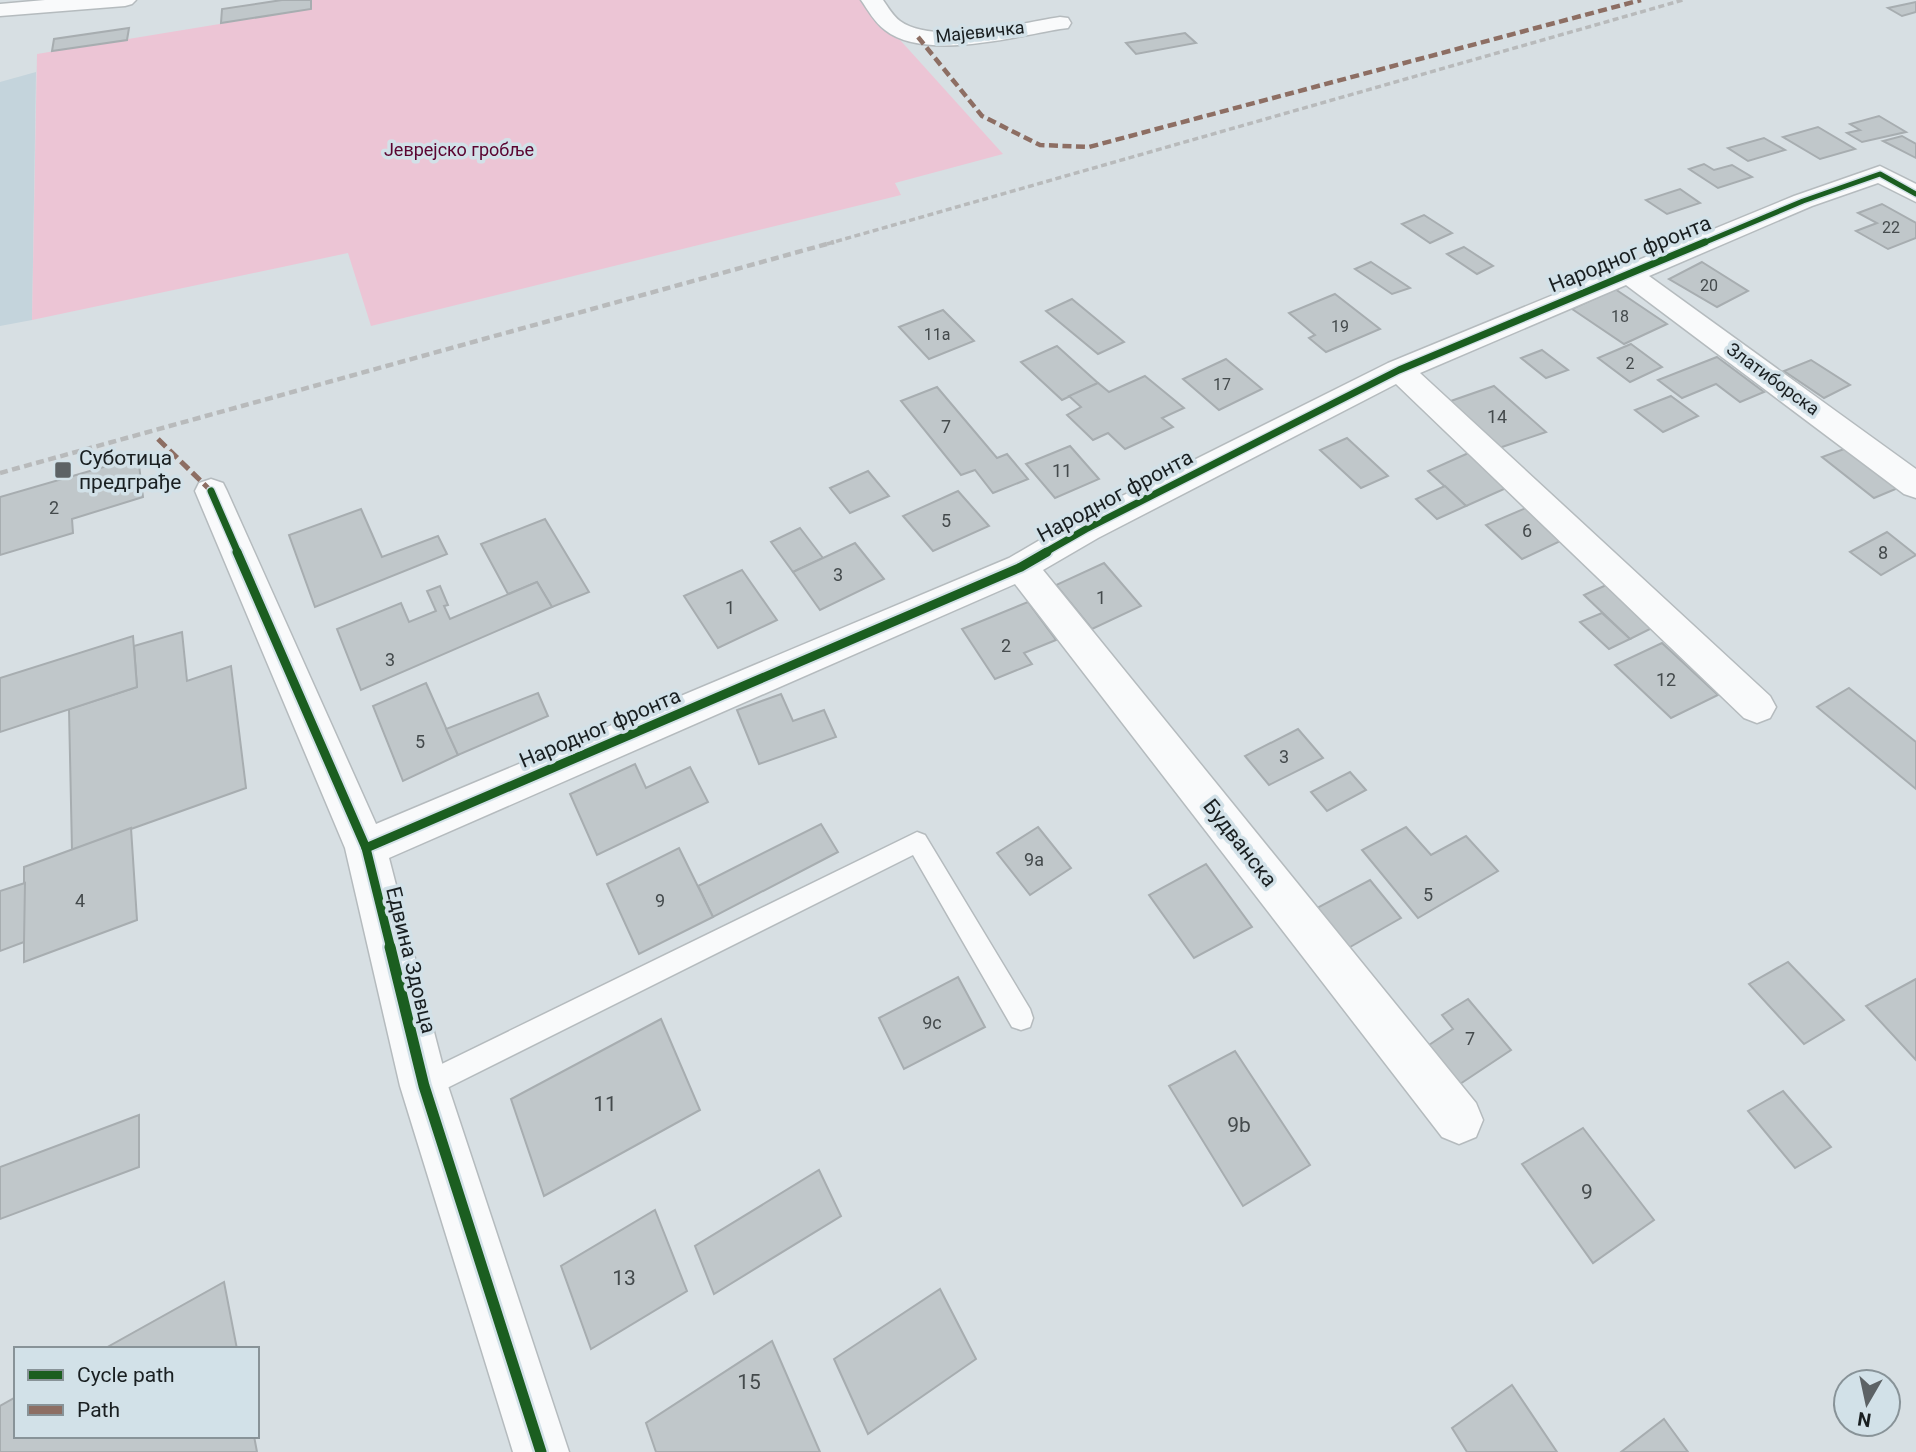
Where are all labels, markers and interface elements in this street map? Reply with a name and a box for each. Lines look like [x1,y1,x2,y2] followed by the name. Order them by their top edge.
[934,16,1025,47] street label: Мајевичка
[384,139,534,160] park label: Јеврејско гробље
[1545,211,1715,297] street label: Народног фронта
[1882,218,1900,237] house number: 22
[1700,276,1718,295] house number: 20
[1611,307,1629,326] house number: 18
[1331,317,1349,336] house number: 19
[924,325,950,344] house number: 11a
[1723,338,1824,419] street label: Златиборска
[1626,354,1635,373] house number: 2
[1213,375,1231,394] house number: 17
[1487,406,1507,427] house number: 14
[941,416,951,437] house number: 7
[1033,445,1197,547] street label: Народног фронта
[79,446,181,494] place label: Суботица предграђе
[53,460,73,480] marker: Суботица предграђе
[1052,460,1072,481] house number: 11
[49,497,59,518] house number: 2
[941,510,951,531] house number: 5
[1522,520,1532,541] house number: 6
[1878,542,1888,563] house number: 8
[833,564,843,585] house number: 3
[1096,587,1106,608] house number: 1
[725,597,735,618] house number: 1
[1001,635,1011,656] house number: 2
[385,649,395,670] house number: 3
[1656,669,1676,690] house number: 12
[516,683,684,773] street label: Народног фронта
[415,731,425,752] house number: 5
[1279,746,1289,767] house number: 3
[1198,794,1282,892] street label: Будванска
[1024,849,1044,870] house number: 9a
[381,884,441,1036] street label: Едвина Здовца
[1423,884,1433,905] house number: 5
[75,890,85,911] house number: 4
[655,890,665,911] house number: 9
[922,1012,942,1033] house number: 9c
[1465,1028,1475,1049] house number: 7
[593,1092,617,1116] house number: 11
[1227,1113,1251,1137] house number: 9b
[1581,1180,1593,1204] house number: 9
[612,1266,636,1290] house number: 13
[14,1347,259,1438] legend
[77,1363,175,1387] text: Cycle path
[1832,1368,1902,1438] north arrow
[737,1370,761,1394] house number: 15
[77,1398,120,1422] text: Path
[1856,1407,1873,1432] text: N

